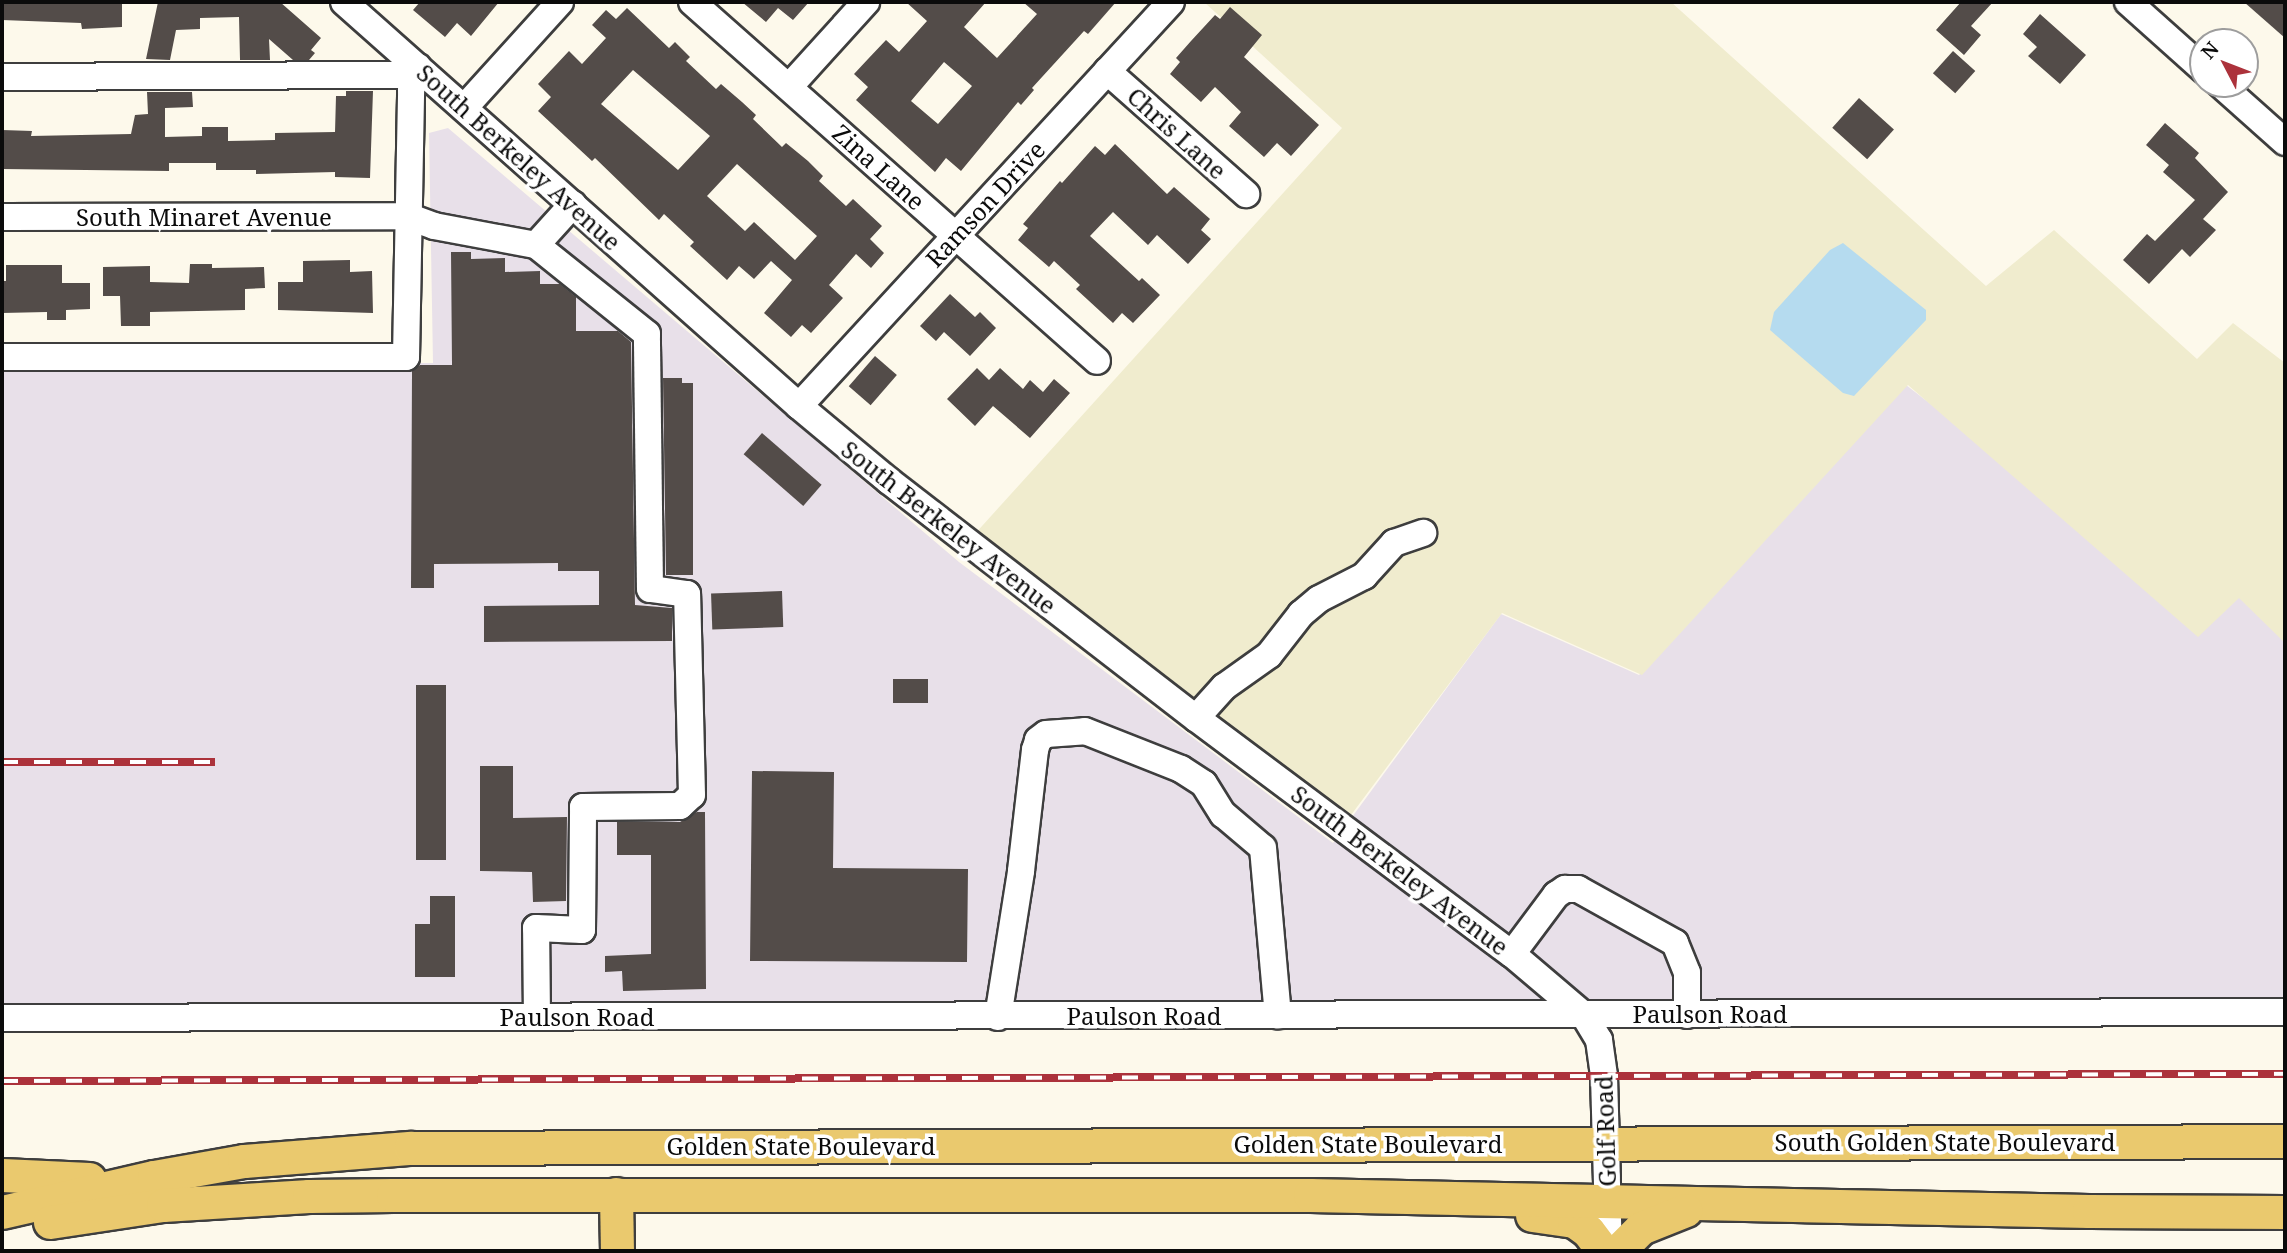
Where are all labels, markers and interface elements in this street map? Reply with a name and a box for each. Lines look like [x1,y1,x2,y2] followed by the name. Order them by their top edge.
[2189,28,2259,98] north arrow
[2195,36,2225,65] text: N
[411,58,627,256] street label: South Berkeley Avenue
[1122,81,1232,185] street label: Chris Lane
[827,118,931,216] street label: Zina Lane
[919,135,1051,273] street label: Ramson Drive
[76,203,332,231] street label: South Minaret Avenue
[836,434,1062,620] street label: South Berkeley Avenue
[1286,779,1514,961] street label: South Berkeley Avenue
[1633,1000,1787,1028] street label: Paulson Road
[1067,1002,1221,1030] street label: Paulson Road
[500,1003,654,1031] street label: Paulson Road
[1589,1075,1621,1187] street label: Golf Road
[1775,1128,2115,1156] street label: South Golden State Boulevard
[1234,1130,1502,1158] street label: Golden State Boulevard
[667,1132,935,1160] street label: Golden State Boulevard

